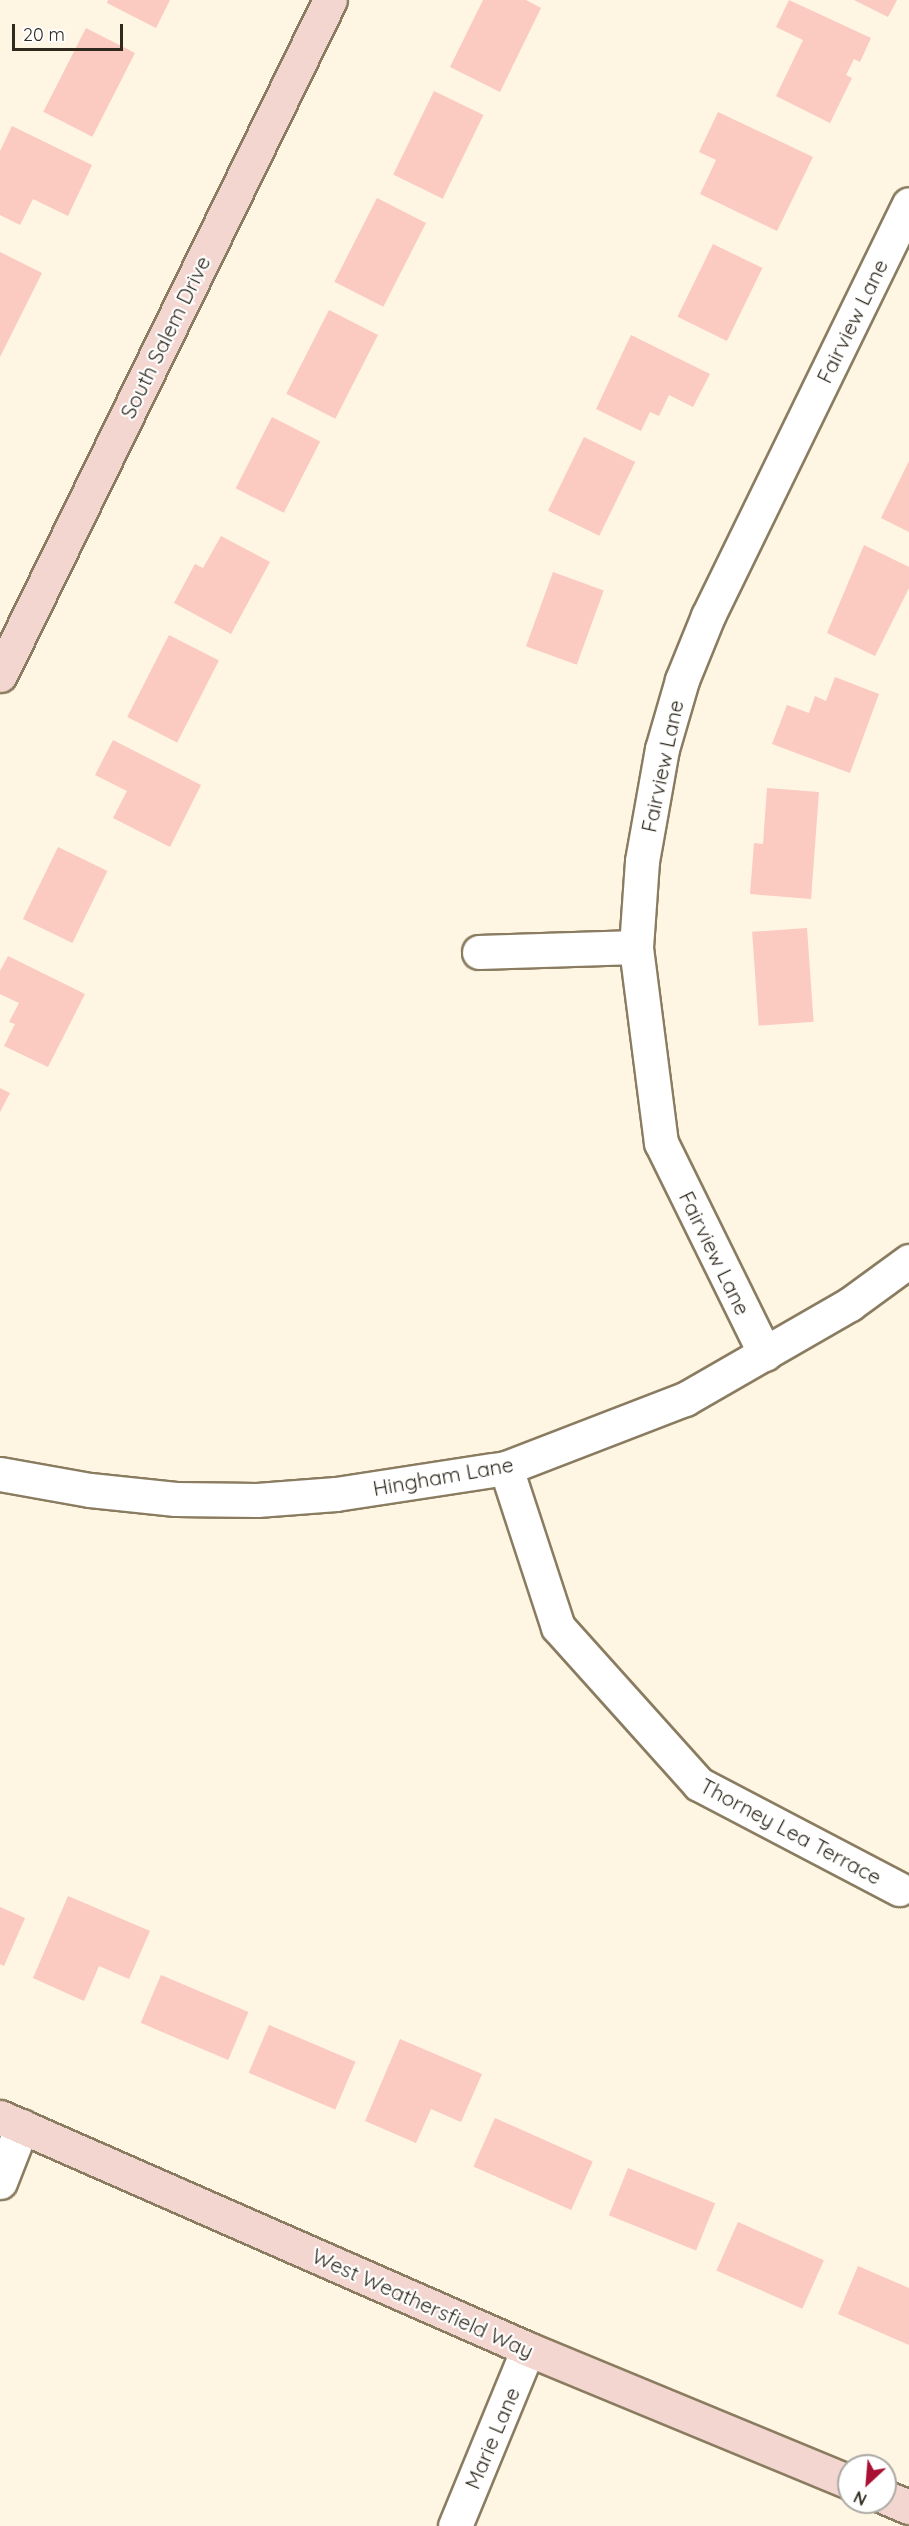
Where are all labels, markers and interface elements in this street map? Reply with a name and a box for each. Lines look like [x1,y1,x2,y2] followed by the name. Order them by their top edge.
[15,12,126,50] scale bar
[23,23,65,46] text: 20 m
[115,252,215,422] street label: South Salem Drive
[811,255,893,387] street label: Fairview Lane
[636,697,688,835] street label: Fairview Lane
[674,1187,756,1319] street label: Fairview Lane
[371,1451,515,1501] street label: Hingham Lane
[696,1772,886,1890] street label: Thorney Lea Terrace
[308,2243,538,2363] street label: West Weathersfield Way
[459,2383,525,2493] street label: Marie Lane
[837,2454,897,2514] north arrow
[850,2487,870,2510] text: N

